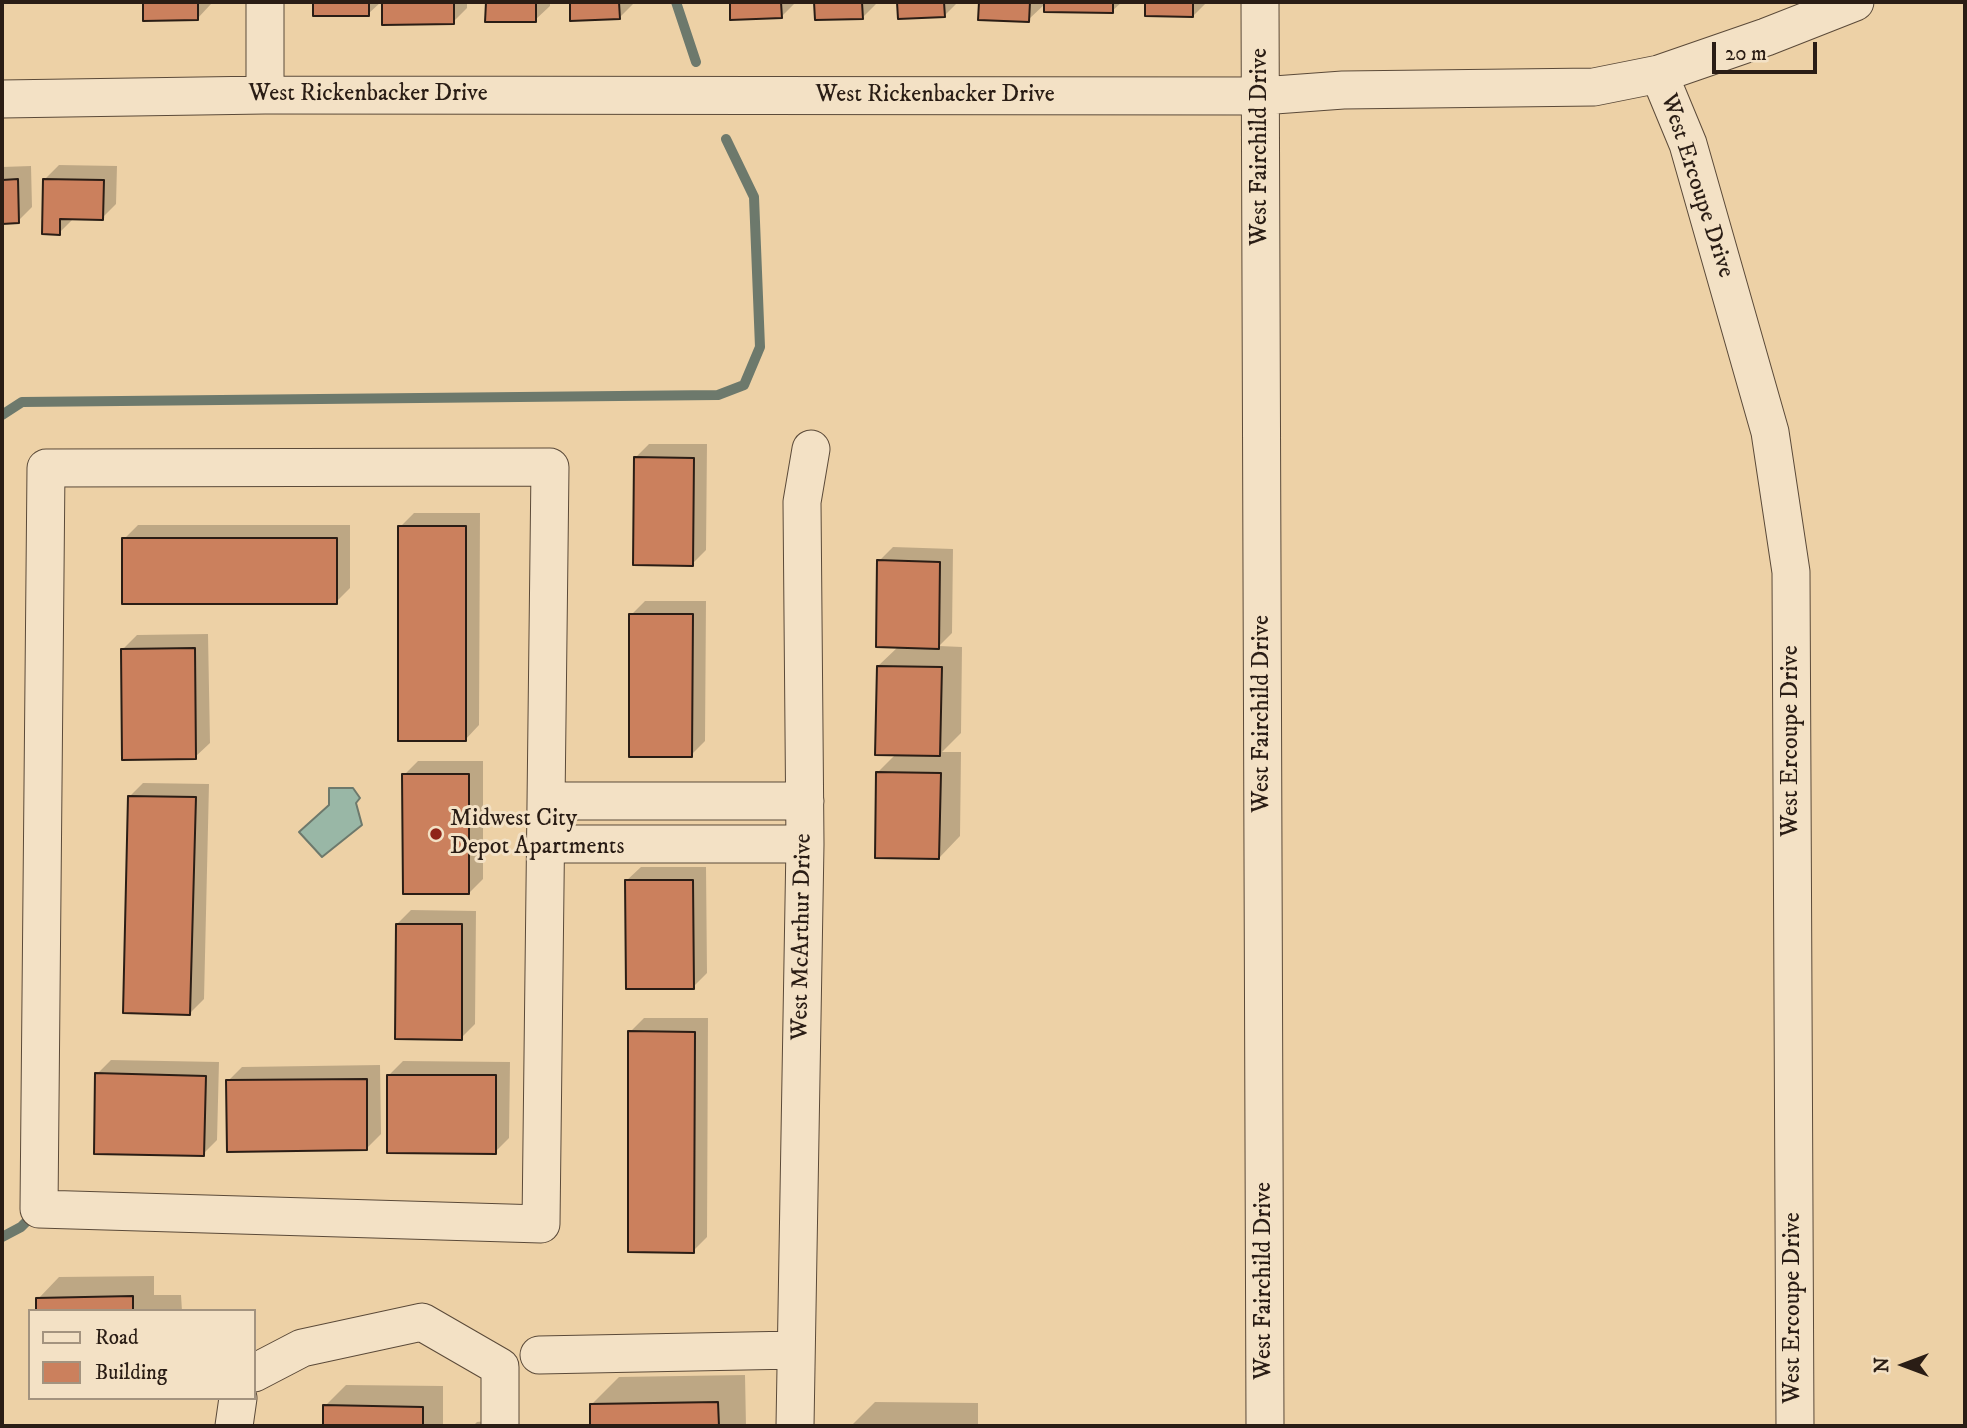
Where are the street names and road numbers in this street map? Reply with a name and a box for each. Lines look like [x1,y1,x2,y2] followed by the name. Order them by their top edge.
[1247,48,1275,246] street label: West Fairchild Drive
[248,81,488,109] street label: West Rickenbacker Drive
[815,82,1055,110] street label: West Rickenbacker Drive
[1653,90,1739,282] street label: West Ercoupe Drive
[1249,615,1277,813] street label: West Fairchild Drive
[1778,645,1806,837] street label: West Ercoupe Drive
[787,833,819,1041] street label: West McArthur Drive
[1251,1182,1279,1380] street label: West Fairchild Drive
[1780,1212,1808,1404] street label: West Ercoupe Drive

